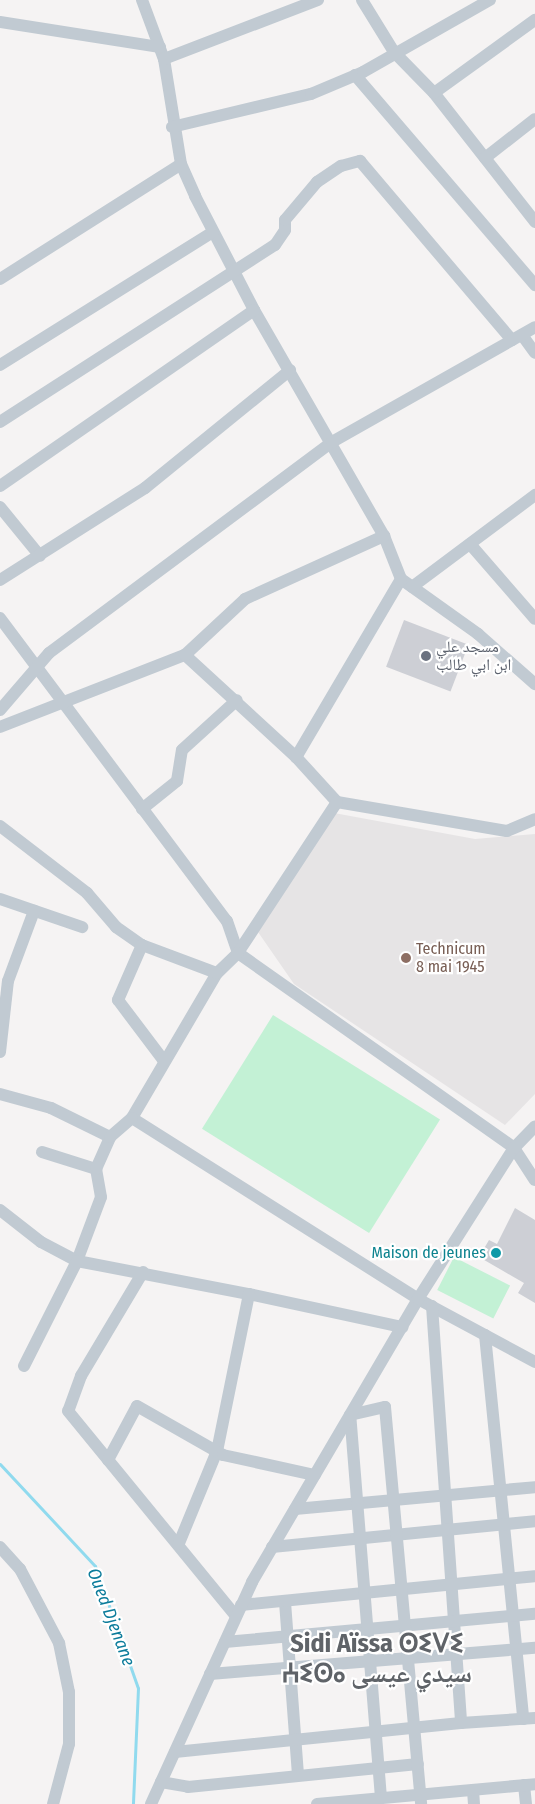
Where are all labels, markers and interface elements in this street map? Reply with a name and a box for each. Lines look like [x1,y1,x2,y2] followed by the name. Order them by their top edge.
[436,637,511,675] place label: مسجد علي ابن ابي طالب
[420,650,432,662] marker: مسجد علي ابن ابي طالب
[416,939,486,977] place label: Technicum 8 mai 1945
[400,952,412,964] marker: Technicum 8 mai 1945
[372,1243,486,1263] place label: Maison de jeunes
[490,1247,502,1259] marker: Maison de jeunes
[82,1565,140,1669] water label: Oued Djenane
[282,1628,472,1690] district label: Sidi Aïssa ⵙⵉⴸⵉ ⵄⵉⵙⴰ سيدي عيسى

